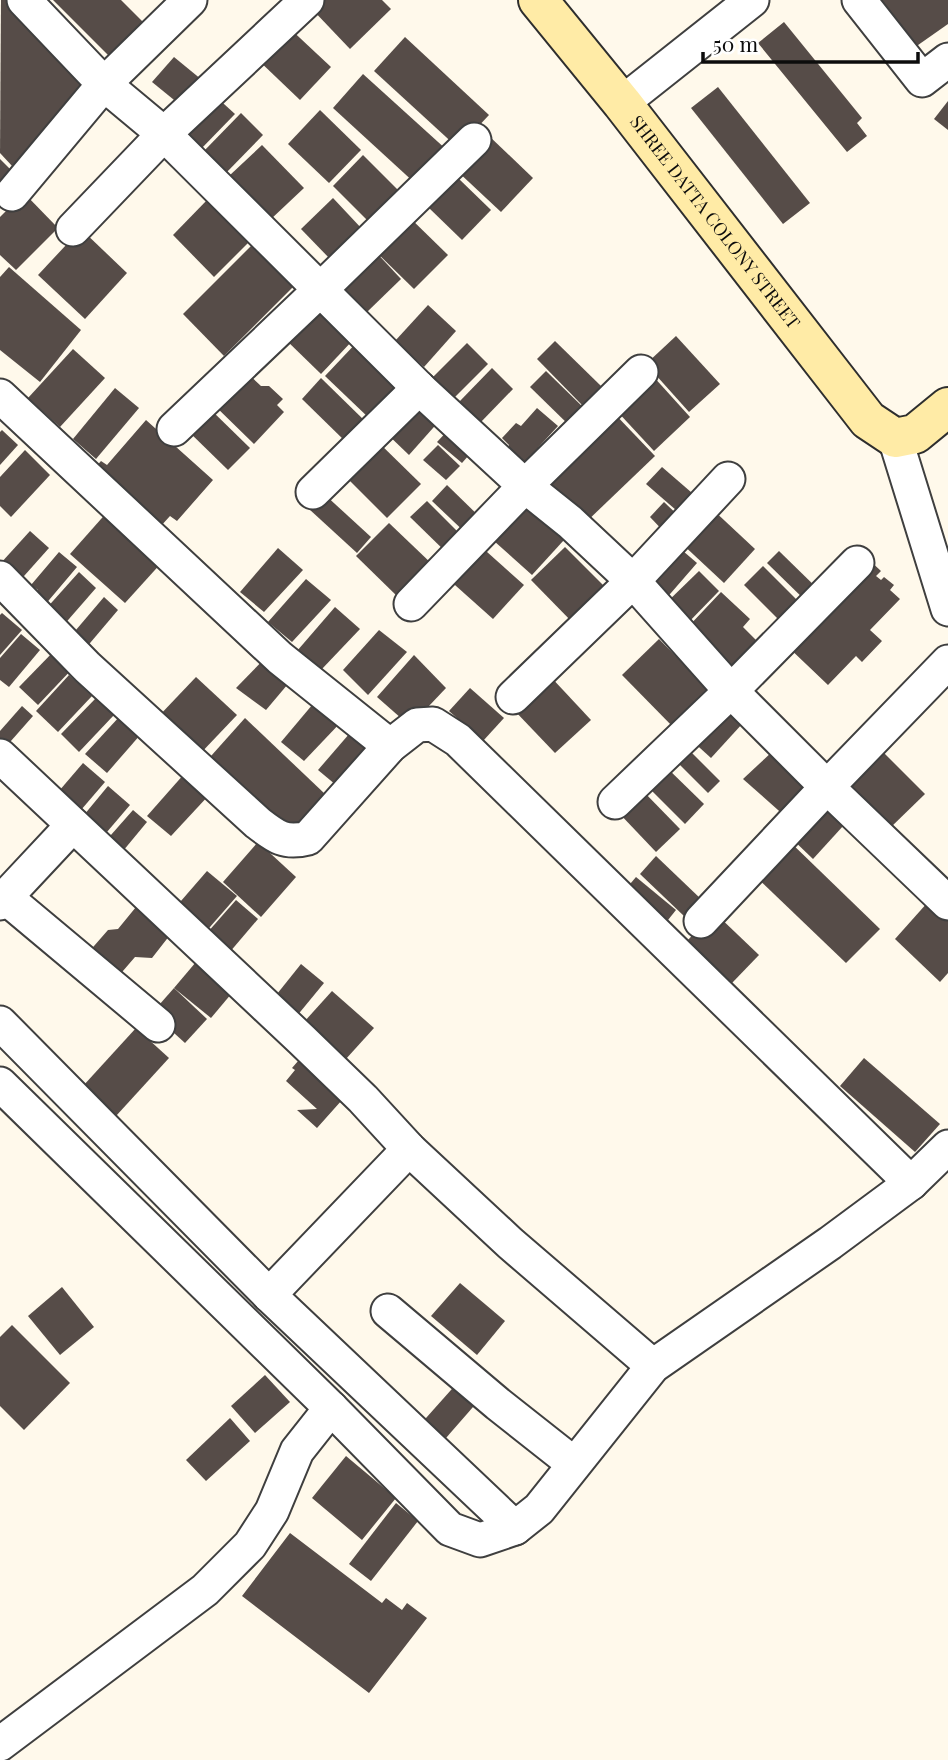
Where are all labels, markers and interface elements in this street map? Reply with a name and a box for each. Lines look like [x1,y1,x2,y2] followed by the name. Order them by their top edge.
[703,21,918,65] scale bar
[713,29,759,57] text: 50 m
[625,110,806,334] street label: SHREE DATTA COLONY STREET

